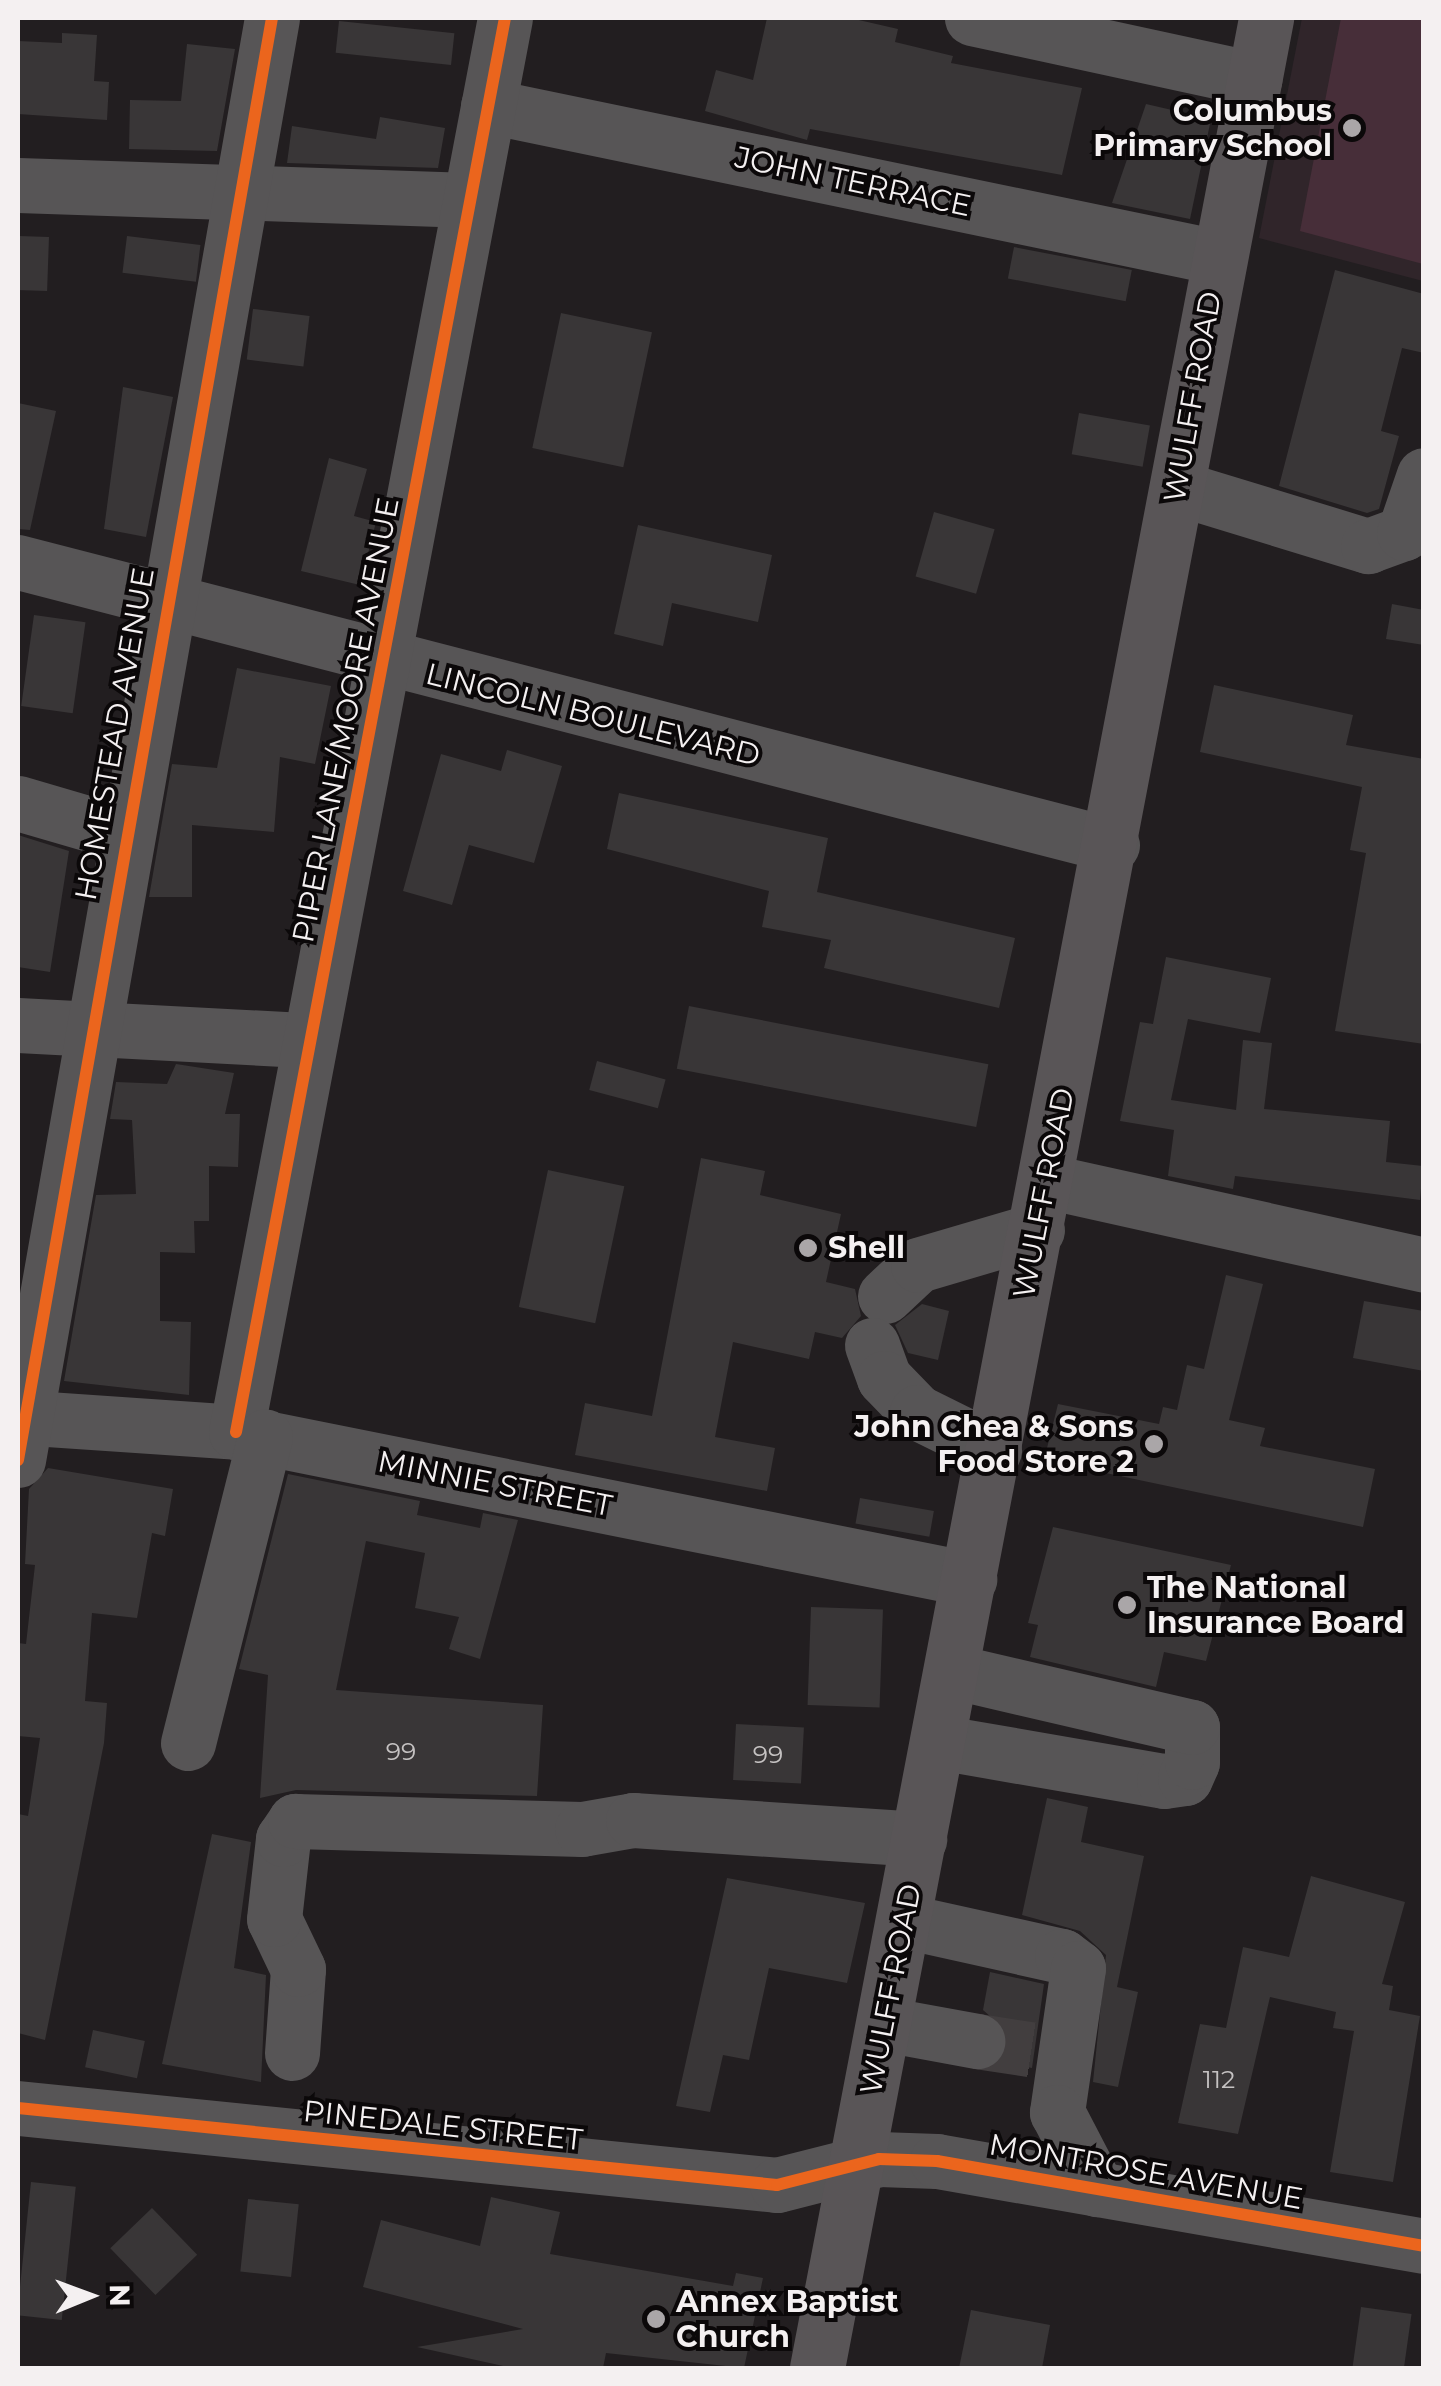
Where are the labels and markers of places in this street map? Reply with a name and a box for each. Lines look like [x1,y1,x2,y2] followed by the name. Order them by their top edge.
[1093,93,1332,164] place label: Columbus Primary School
[1341,117,1363,139] marker: Columbus Primary School
[828,1230,905,1266] place label: Shell
[797,1237,819,1259] marker: Shell
[854,1409,1134,1480] place label: John Chea & Sons Food Store 2
[1143,1433,1165,1455] marker: John Chea & Sons Food Store 2
[1147,1570,1404,1640] place label: The National Insurance Board
[1116,1594,1138,1616] marker: The National Insurance Board
[676,2284,899,2354] place label: Annex Baptist Church
[645,2308,667,2330] marker: Annex Baptist Church

